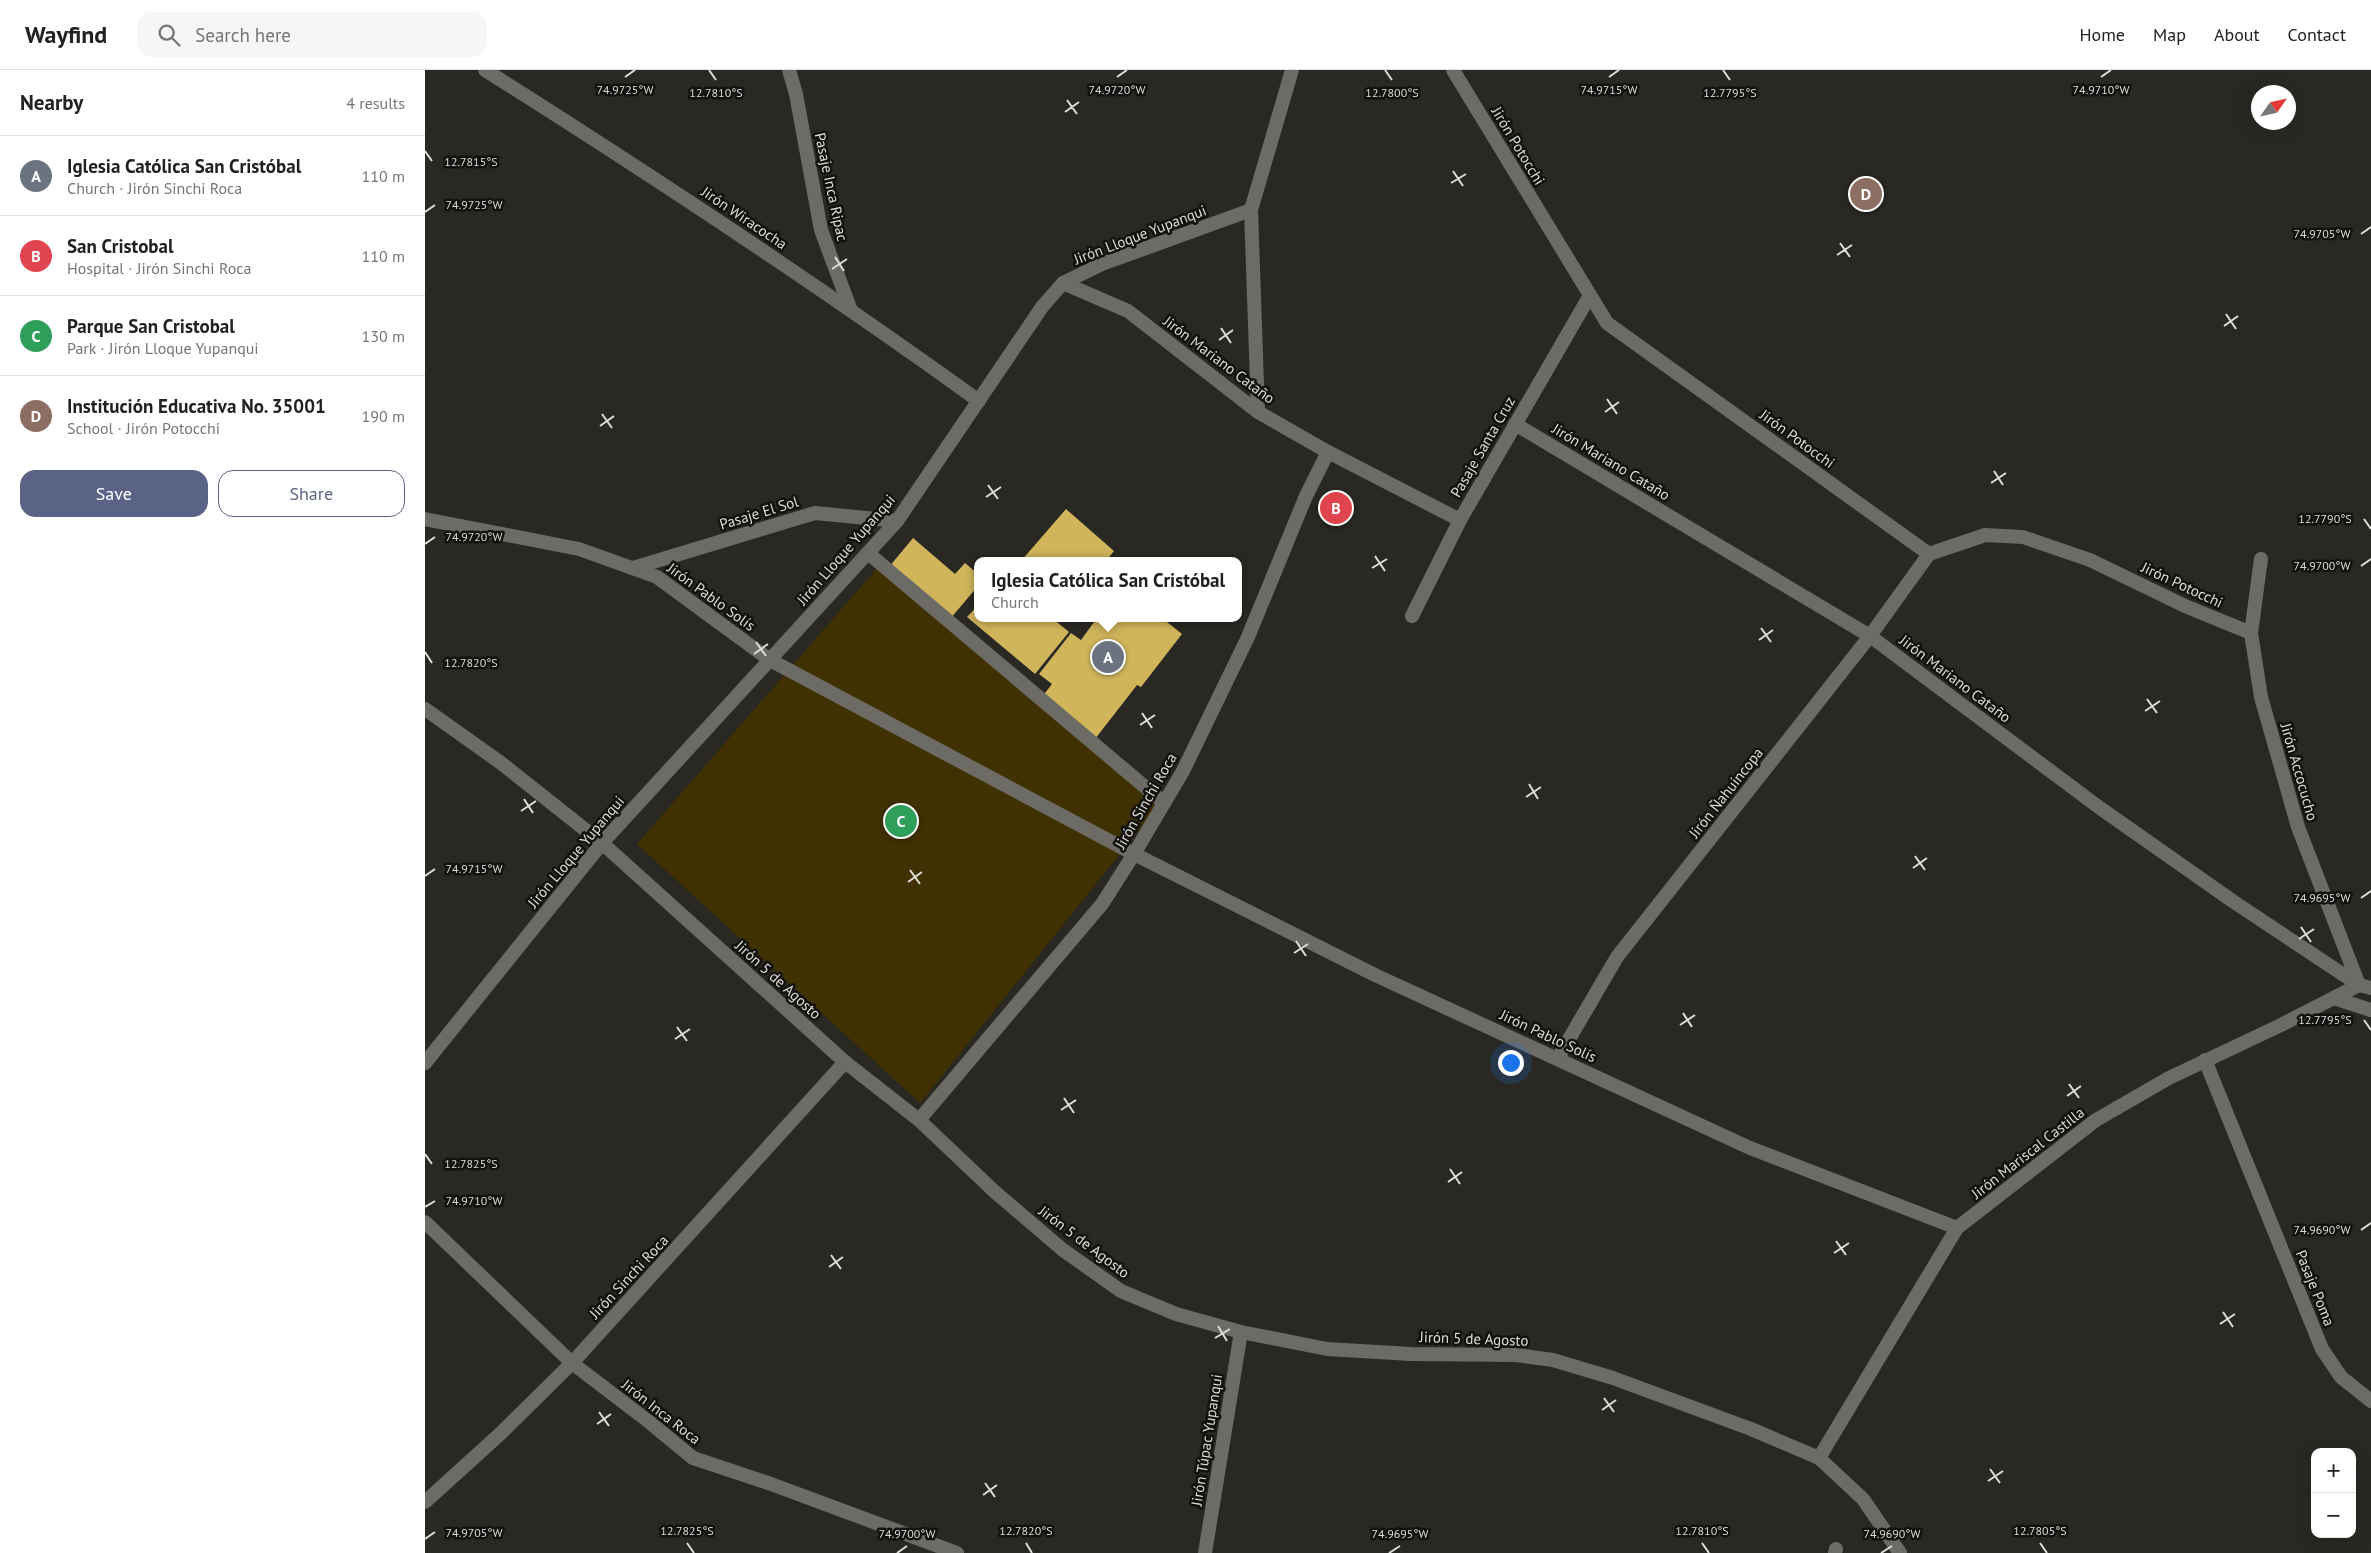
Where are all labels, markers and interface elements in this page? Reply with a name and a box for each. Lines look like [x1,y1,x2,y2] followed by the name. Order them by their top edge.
[137,12,487,57] search box
[25,19,107,50] text: Wayfind
[155,21,183,49] icon: search
[195,23,291,47] text: Search here
[2079,23,2125,46] text: Home
[2153,23,2186,46] text: Map
[2214,23,2260,46] text: About
[2288,23,2346,46] text: Contact
[597,82,653,97] text: 74.9725°W
[1089,82,1145,97] text: 74.9720°W
[1581,82,1637,97] text: 74.9715°W
[2073,82,2129,97] text: 74.9710°W
[689,85,743,100] text: 12.7810°S
[1365,85,1419,100] text: 12.7800°S
[1703,85,1757,100] text: 12.7795°S
[2251,85,2296,130] north arrow
[20,89,83,116] text: Nearby
[346,93,405,113] text: 4 results
[1487,102,1549,188] street label: Jirón Potocchi
[811,131,852,243] street label: Pasaje Inca Ripac
[67,154,301,178] text: Iglesia Católica San Cristóbal
[444,154,498,169] text: 12.7815°S
[31,166,41,186] text: A
[362,166,405,186] text: 110 m
[1850,175,1882,213] pin: D
[67,178,242,198] text: Church · Jirón Sinchi Roca
[697,181,791,253] street label: Jirón Wiracocha
[446,197,502,212] text: 74.9725°W
[1070,200,1209,269] street label: Jirón Lloque Yupanqui
[2294,226,2350,241] text: 74.9705°W
[67,234,174,258] text: San Cristobal
[31,246,41,266] text: B
[362,246,405,266] text: 110 m
[67,258,251,278] text: Hospital · Jirón Sinchi Roca
[1159,311,1279,408] street label: Jirón Mariano Cataño
[67,314,235,338] text: Parque San Cristobal
[32,326,40,346] text: C
[362,326,405,346] text: 130 m
[67,338,259,358] text: Park · Jirón Lloque Yupanqui
[1446,393,1519,500] street label: Pasaje Santa Cruz
[67,394,326,418] text: Institución Educativa No. 35001
[1755,404,1838,472] street label: Jirón Potocchi
[31,406,41,426] text: D
[362,406,405,426] text: 190 m
[67,418,220,438] text: School · Jirón Potocchi
[1548,418,1674,504] street label: Jirón Mariano Cataño
[20,470,208,517] button: Save
[218,470,405,517] button: Share
[1320,489,1352,527] pin: B
[792,490,899,610] street label: Jirón Lloque Yupanqui
[717,491,801,534] street label: Pasaje El Sol
[2298,511,2352,526] text: 12.7790°S
[446,529,502,544] text: 74.9720°W
[974,557,1242,622] popup
[2137,557,2226,612] street label: Jirón Potocchi
[663,558,759,635] street label: Jirón Pablo Solís
[2294,558,2350,573] text: 74.9700°W
[991,568,1225,592] text: Iglesia Católica San Cristóbal
[991,592,1039,612] text: Church
[1895,630,2015,727] street label: Jirón Mariano Cataño
[1092,638,1124,676] pin: A
[444,655,498,670] text: 12.7820°S
[2276,720,2322,823] street label: Jirón Accocucho
[1684,744,1767,843] street label: Jirón Ñahuincopa
[1110,750,1181,853] street label: Jirón Sinchi Roca
[523,792,628,912] street label: Jirón Lloque Yupanqui
[885,802,917,840] pin: C
[446,861,502,876] text: 74.9715°W
[2294,890,2350,905] text: 74.9695°W
[731,935,825,1023] street label: Jirón 5 de Agosto
[1496,1004,1599,1066] street label: Jirón Pablo Solís
[2298,1012,2352,1027] text: 12.7795°S
[1498,1050,1524,1076] your location
[1967,1103,2088,1203] street label: Jirón Mariscal Castilla
[444,1156,498,1171] text: 12.7825°S
[446,1193,502,1208] text: 74.9710°W
[1034,1201,1134,1282] street label: Jirón 5 de Agosto
[2294,1222,2350,1237] text: 74.9690°W
[584,1231,672,1323] street label: Jirón Sinchi Roca
[2292,1247,2339,1329] street label: Pasaje Poma
[1418,1327,1529,1350] street label: Jirón 5 de Agosto
[1187,1373,1226,1508] street label: Jirón Túpac Yupanqui
[617,1374,705,1448] street label: Jirón Inca Roca
[2311,1448,2356,1538] map controls
[2311,1448,2356,1493] button: +
[2311,1493,2356,1538] button: −
[660,1523,714,1538] text: 12.7825°S
[999,1523,1053,1538] text: 12.7820°S
[1675,1523,1729,1538] text: 12.7810°S
[2013,1523,2067,1538] text: 12.7805°S
[446,1525,502,1540] text: 74.9705°W
[879,1526,935,1541] text: 74.9700°W
[1372,1526,1428,1541] text: 74.9695°W
[1864,1526,1920,1541] text: 74.9690°W

